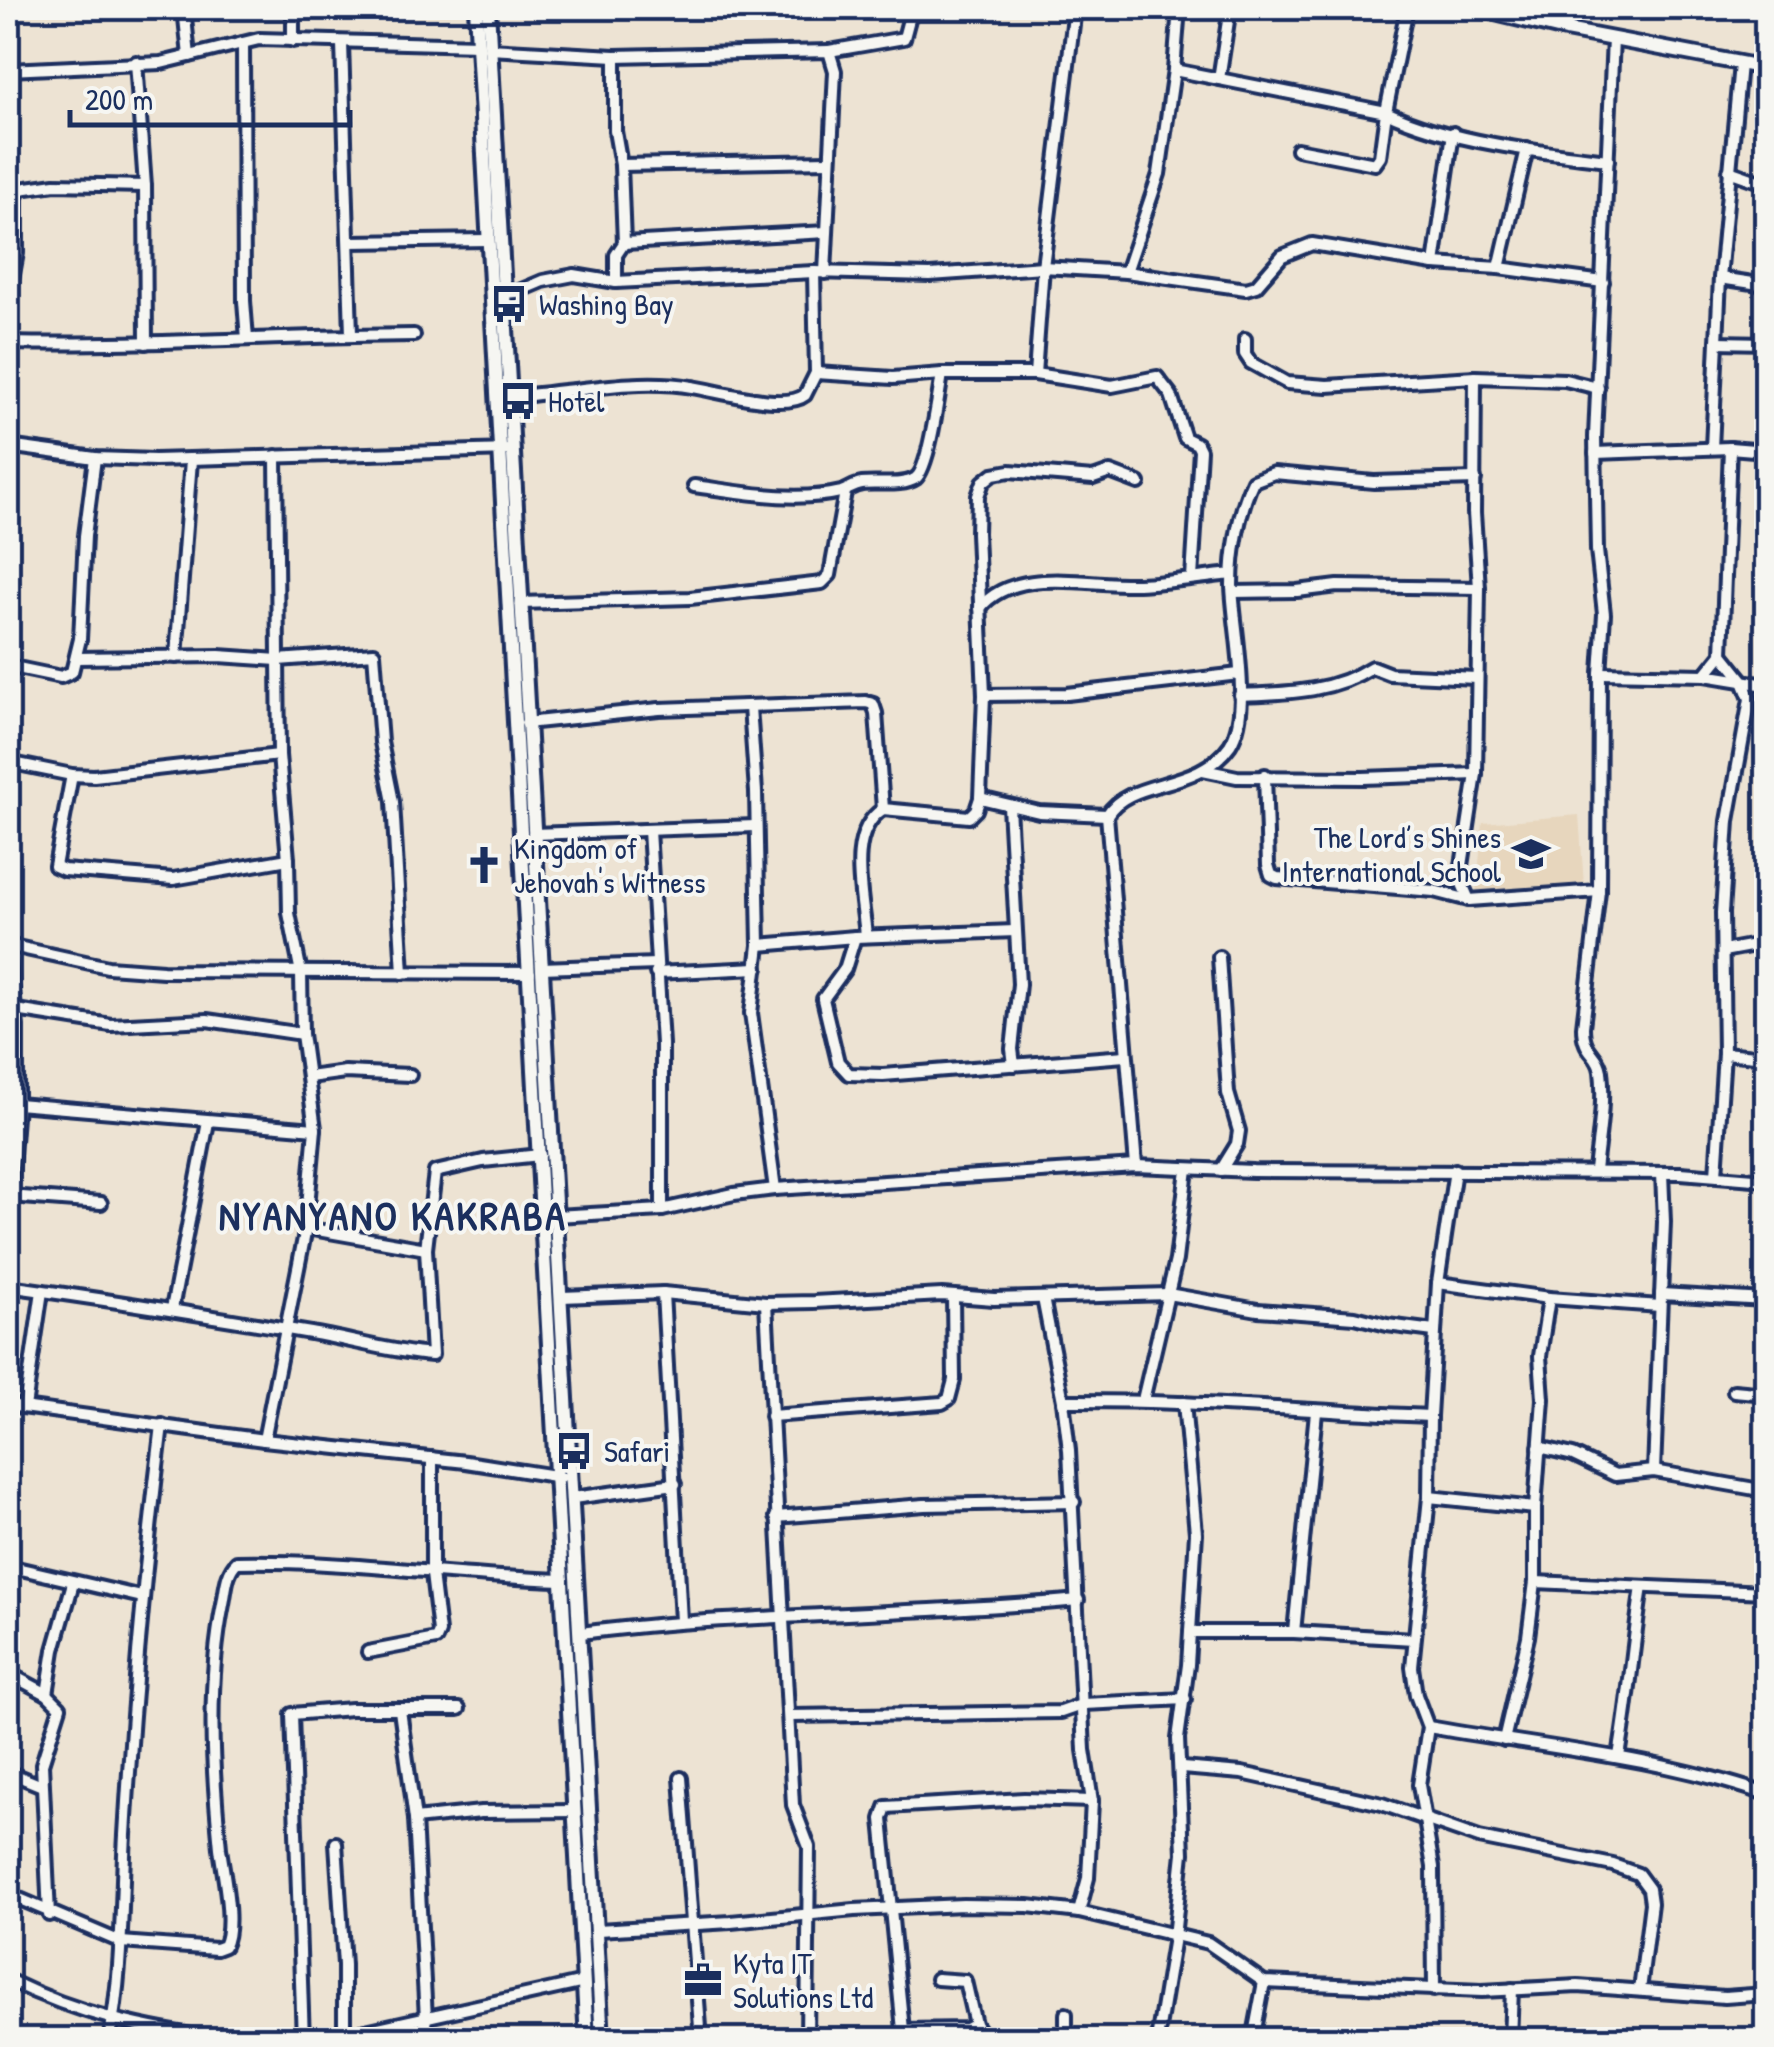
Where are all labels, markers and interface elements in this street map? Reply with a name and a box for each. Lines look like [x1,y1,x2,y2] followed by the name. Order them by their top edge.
[70,65,350,127] scale bar
[85,79,153,119] text: 200 m
[488,283,530,325] bus stop icon: Washing Bay
[539,284,674,324] place label: Washing Bay
[497,380,539,422] bus stop icon: Hotel
[548,381,604,421] place label: Hotel
[1282,817,1501,891] place label: The Lord’s Shines International School
[514,828,706,902] place label: Kingdom of Jehovah's Witness
[1510,833,1552,875] school or university icon: The Lord’s Shines International School
[463,844,505,886] church icon: Kingdom of Jehovah's Witness
[219,1188,567,1242] district label: NYANYANO KAKRABA
[553,1430,595,1472] bus stop icon: Safari
[604,1431,670,1471] place label: Safari
[733,1943,873,2017] place label: Kyta IT Solutions Ltd
[682,1959,724,2001] office icon: Kyta IT Solutions Ltd

